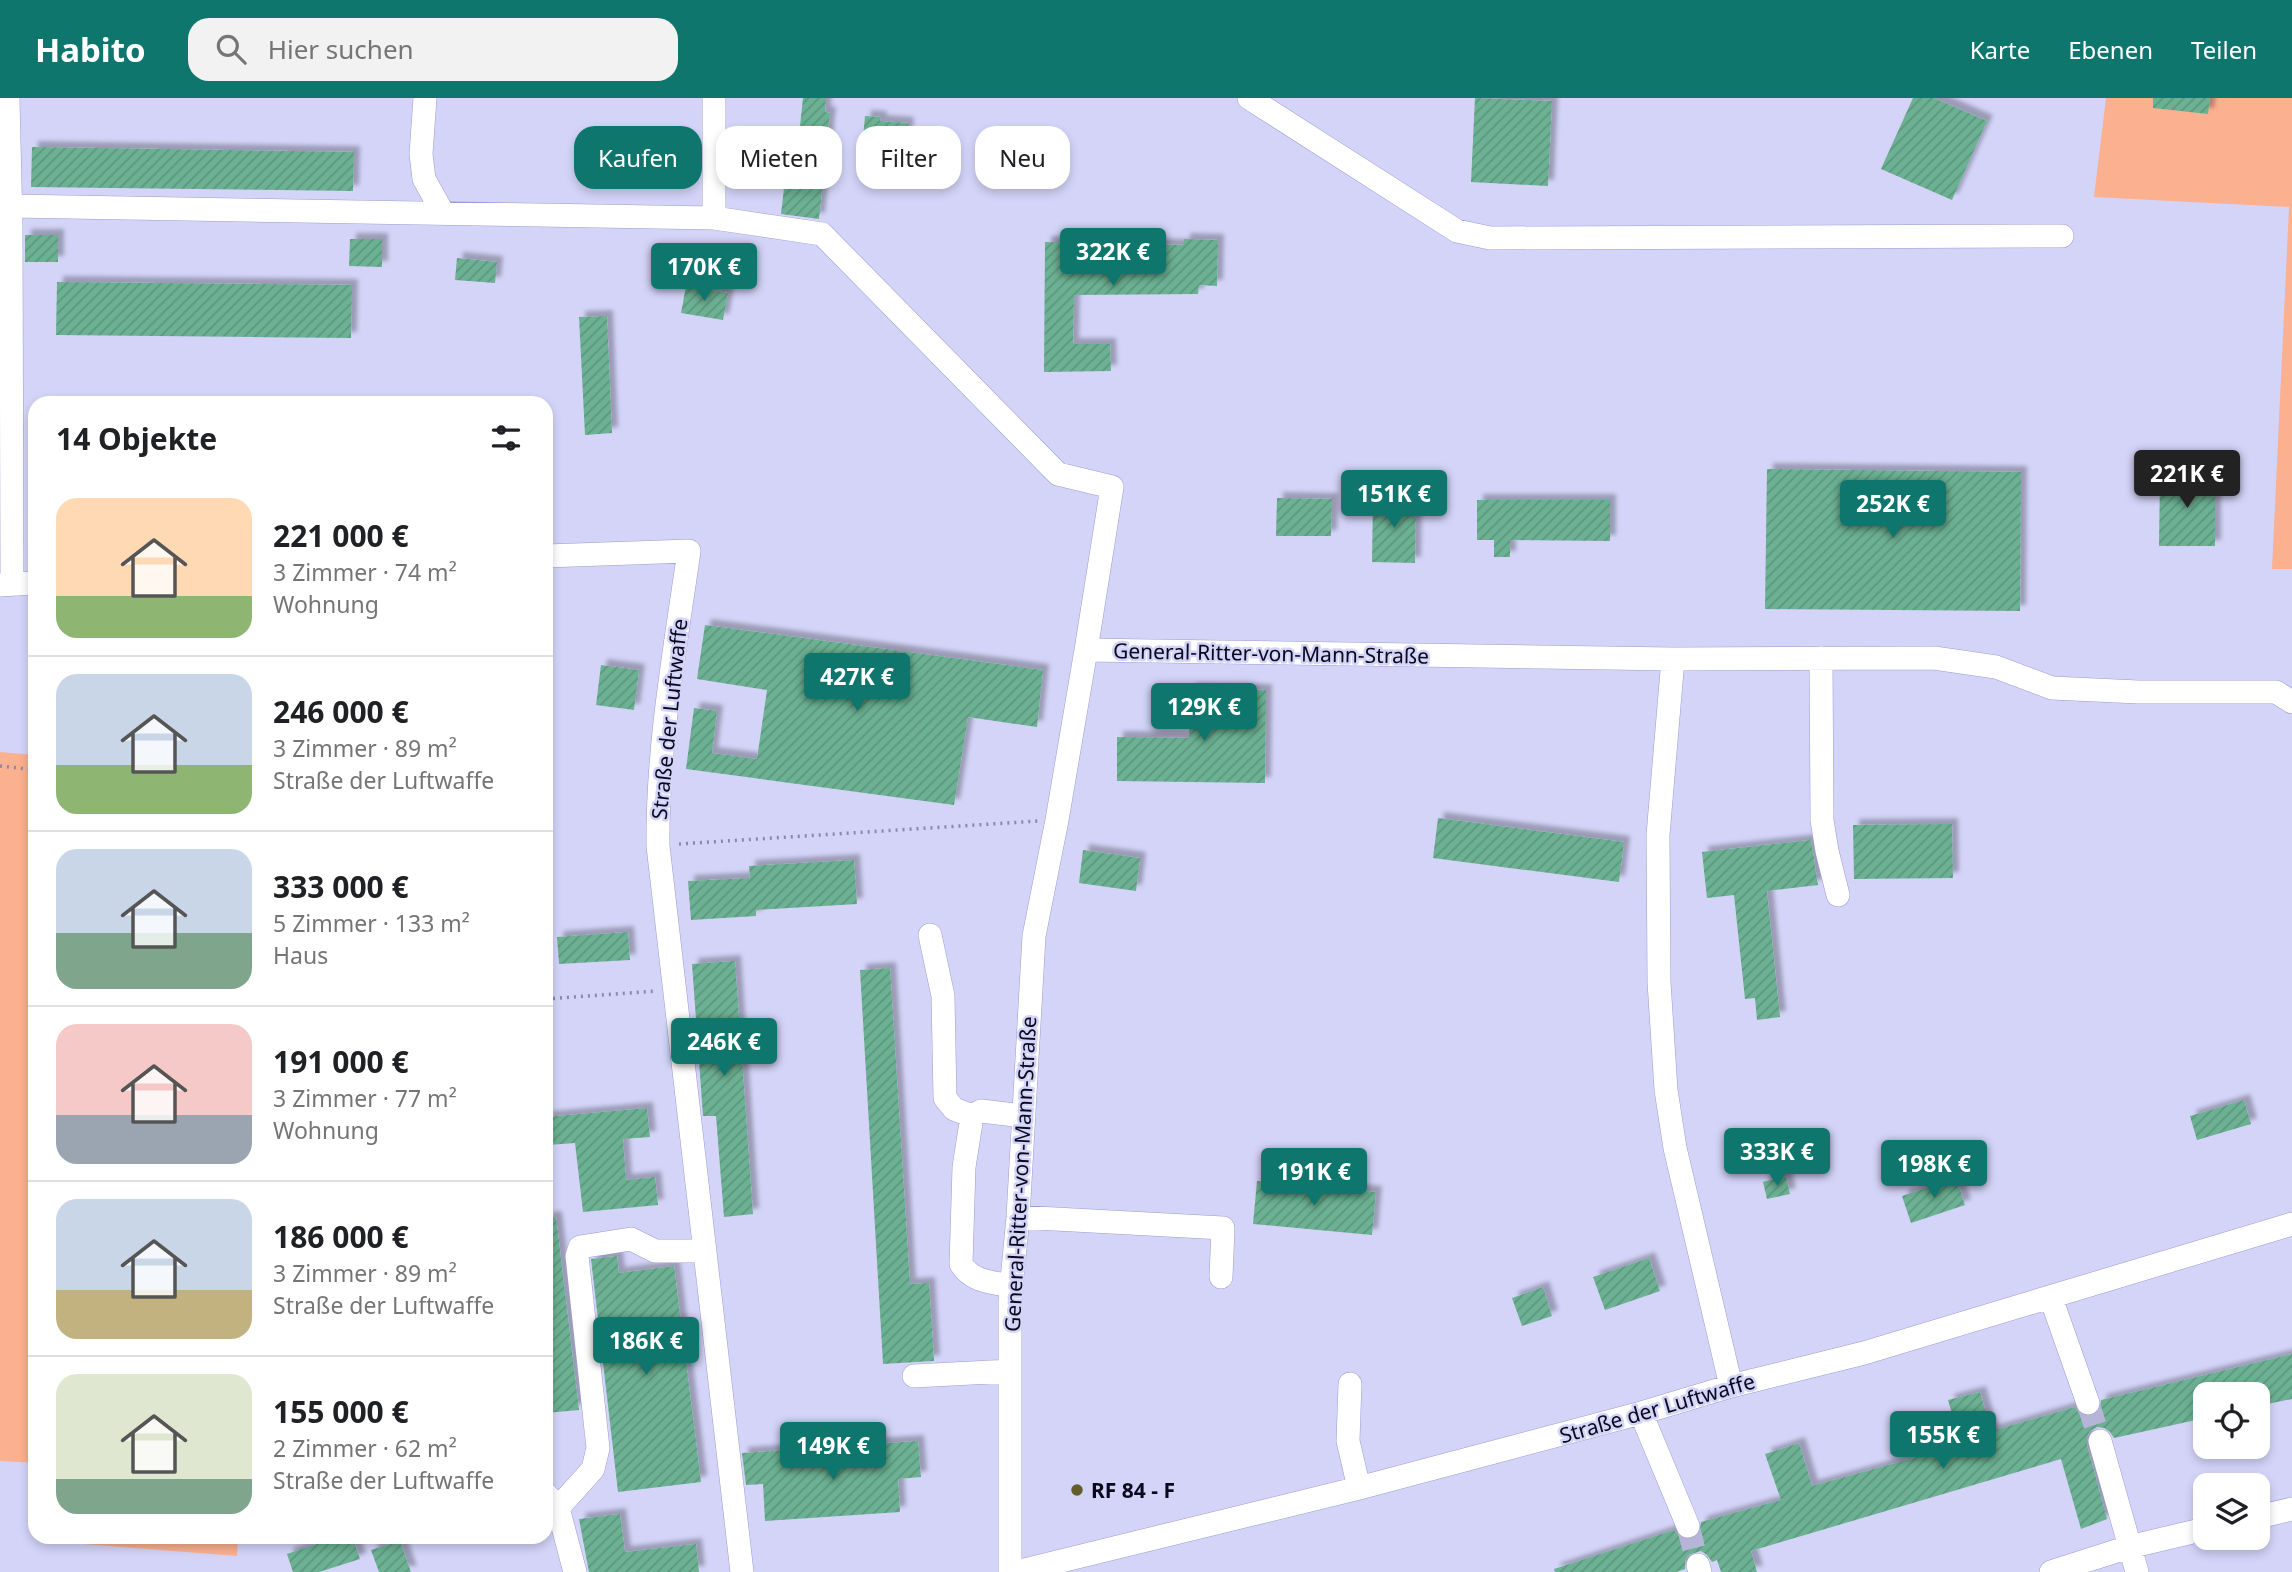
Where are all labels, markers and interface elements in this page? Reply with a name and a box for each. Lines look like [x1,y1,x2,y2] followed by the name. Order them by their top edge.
[188,18,678,81] search box
[35,27,146,72] text: Habito
[212,30,250,68] icon: search
[268,31,414,67] text: Hier suchen
[1970,33,2030,66] text: Karte
[2068,33,2153,66] text: Ebenen
[2191,33,2257,66] text: Teilen
[574,126,702,189] chip: Kaufen
[716,126,842,189] chip: Mieten
[856,126,961,189] chip: Filter
[975,126,1070,189] chip: Neu
[1056,228,1170,288] pin: 322K €
[1076,235,1150,267] text: 322K €
[647,244,761,303] pin: 170K €
[667,250,741,282] text: 170K €
[56,418,217,459] text: 14 Objekte
[487,419,525,457] icon: filters
[2130,450,2244,510] pin: 221K €
[2150,457,2224,489] text: 221K €
[1337,470,1451,530] pin: 151K €
[1357,477,1431,509] text: 151K €
[1836,480,1950,540] pin: 252K €
[1856,487,1930,519] text: 252K €
[273,515,409,556] text: 221 000 €
[112,526,196,610] icon: home
[273,556,457,588] text: 3 Zimmer · 74 m²
[273,588,379,620] text: Wohnung
[645,617,693,821] street label: Straße der Luftwaffe
[1113,636,1429,670] street label: General-Ritter-von-Mann-Straße
[800,654,914,713] pin: 427K €
[820,660,894,692] text: 427K €
[1147,684,1261,743] pin: 129K €
[1167,690,1241,722] text: 129K €
[273,691,409,732] text: 246 000 €
[112,702,196,786] icon: home
[273,732,457,764] text: 3 Zimmer · 89 m²
[273,764,494,796] text: Straße der Luftwaffe
[273,866,409,907] text: 333 000 €
[112,877,196,961] icon: home
[273,907,470,939] text: 5 Zimmer · 133 m²
[273,939,328,971] text: Haus
[998,1015,1042,1333] street label: General-Ritter-von-Mann-Straße
[667,1018,781,1078] pin: 246K €
[687,1025,761,1057] text: 246K €
[273,1041,409,1082] text: 191 000 €
[112,1052,196,1136] icon: home
[273,1082,457,1114] text: 3 Zimmer · 77 m²
[273,1114,379,1146] text: Wohnung
[1720,1128,1834,1188] pin: 333K €
[1740,1135,1814,1167] text: 333K €
[1877,1140,1991,1200] pin: 198K €
[1897,1147,1971,1179] text: 198K €
[1257,1148,1371,1208] pin: 191K €
[1277,1155,1351,1187] text: 191K €
[273,1216,409,1257] text: 186 000 €
[112,1227,196,1311] icon: home
[273,1257,457,1289] text: 3 Zimmer · 89 m²
[273,1289,494,1321] text: Straße der Luftwaffe
[589,1318,703,1377] pin: 186K €
[609,1324,683,1356] text: 186K €
[1556,1367,1758,1449] street label: Straße der Luftwaffe
[2193,1382,2270,1550] map controls
[2193,1382,2270,1459] button: locate
[273,1391,409,1432] text: 155 000 €
[112,1402,196,1486] icon: home
[1886,1412,2000,1471] pin: 155K €
[1906,1418,1980,1450] text: 155K €
[776,1422,890,1482] pin: 149K €
[796,1429,870,1461] text: 149K €
[273,1432,457,1464] text: 2 Zimmer · 62 m²
[273,1464,494,1496] text: Straße der Luftwaffe
[2193,1473,2270,1550] button: layers
[1091,1476,1175,1504] place label: RF 84 - F
[1069,1482,1085,1498] marker: RF 84 - F

